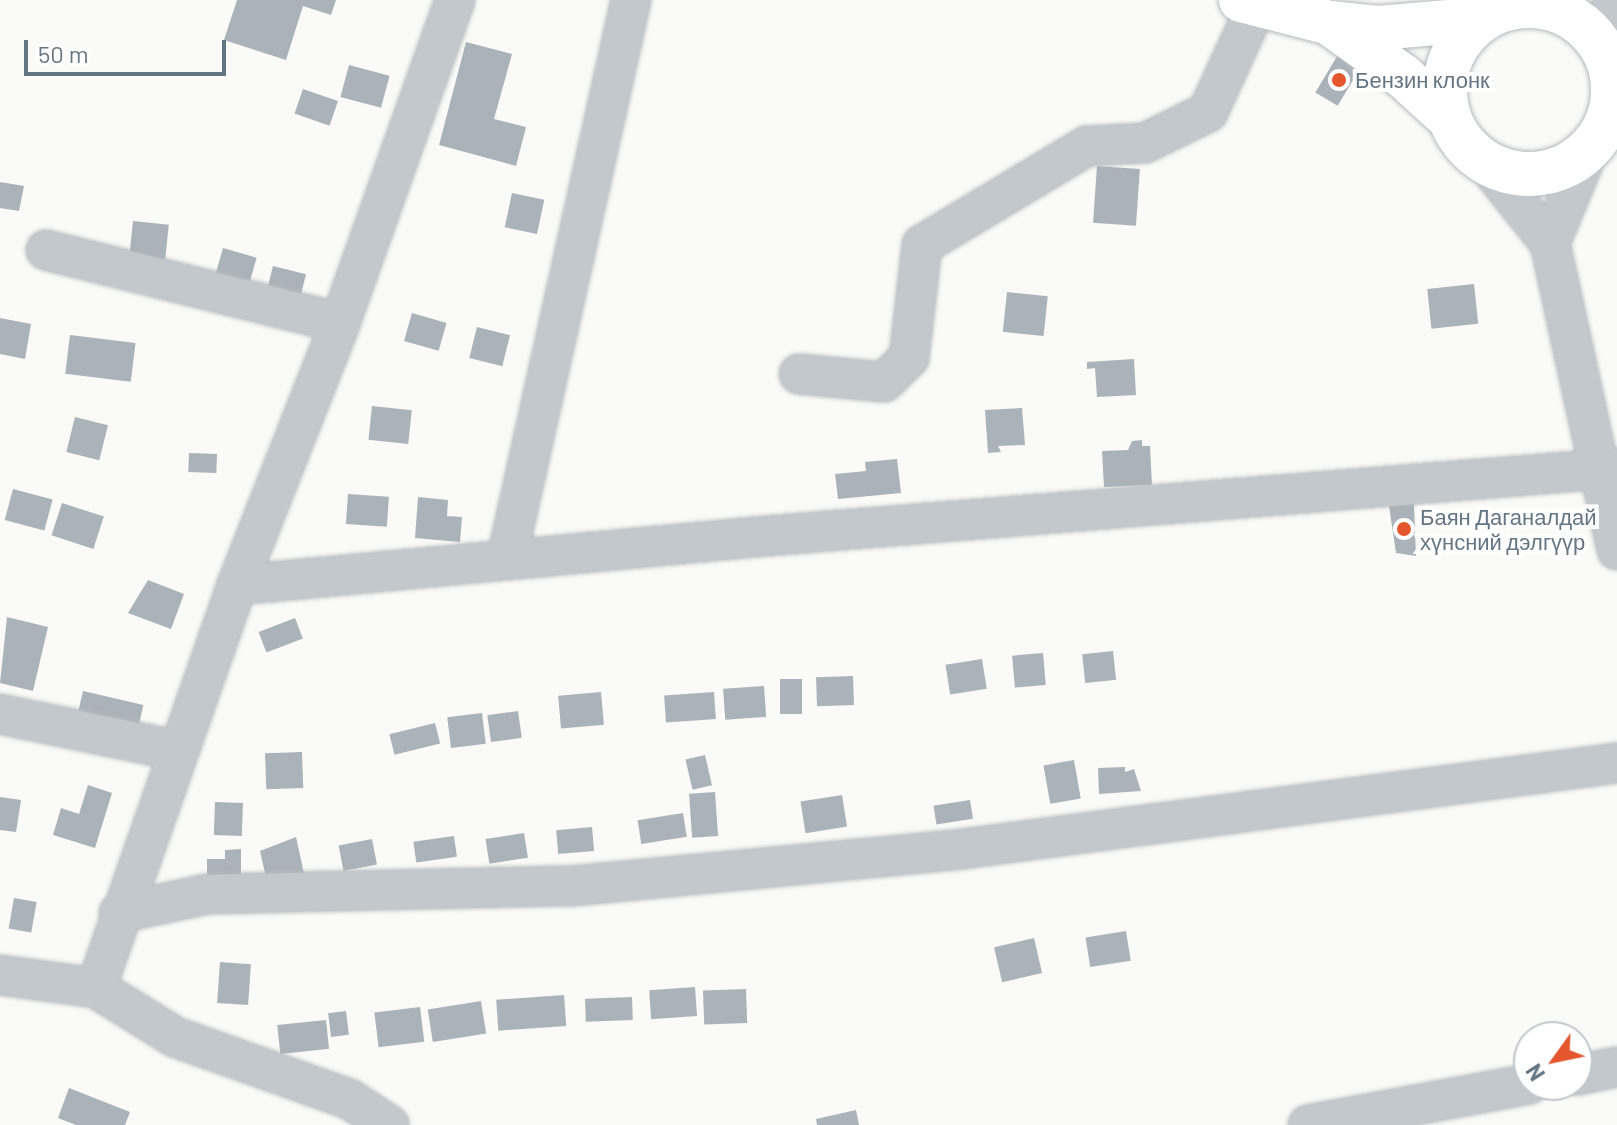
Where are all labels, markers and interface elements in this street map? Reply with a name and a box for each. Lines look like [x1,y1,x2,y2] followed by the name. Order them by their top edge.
[28,24,230,74] scale bar
[38,39,89,68] text: 50 m
[1355,67,1490,93] place label: Бензин клонк
[1330,71,1348,89] marker: Бензин клонк
[1420,503,1597,554] place label: Баян Даганалдай хүнсний дэлгүүр
[1395,520,1413,538] marker: Баян Даганалдай хүнсний дэлгүүр
[1513,1021,1593,1101] north arrow
[1520,1060,1549,1086] text: N

